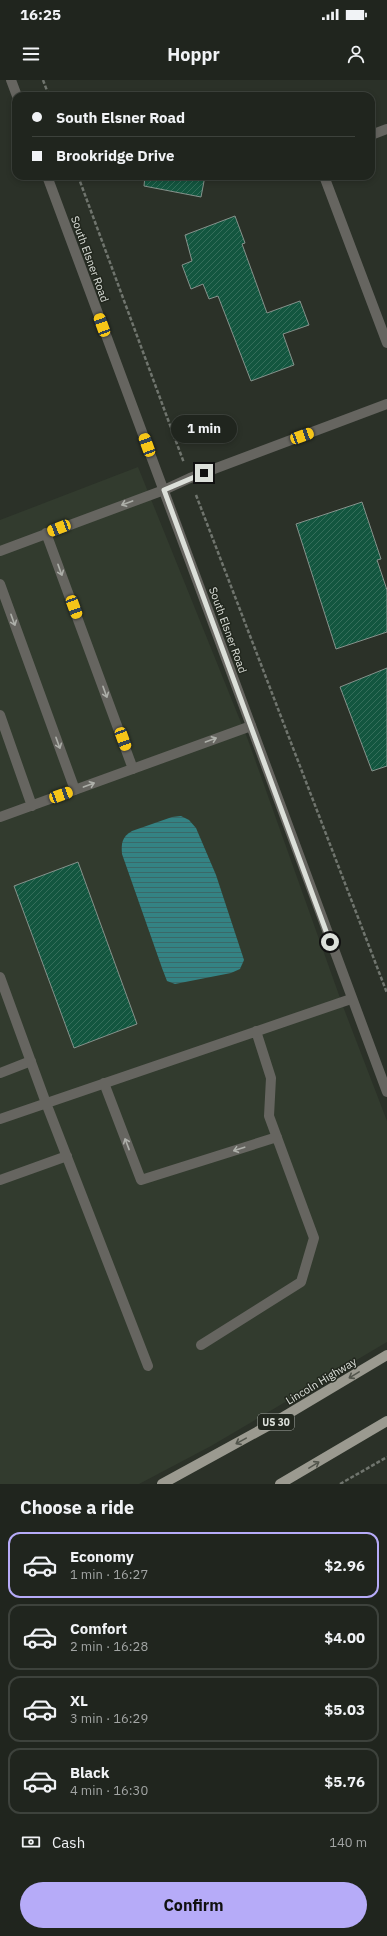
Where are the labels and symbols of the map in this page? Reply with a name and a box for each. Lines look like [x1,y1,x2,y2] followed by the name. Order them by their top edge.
[68,214,112,304] street label: South Elsner Road
[92,312,112,338] car
[171,415,237,443] callout: 1 min
[289,426,315,446] car
[137,432,157,458] car
[195,464,213,482] route end
[121,500,133,508] one-way arrow
[46,518,72,538] car
[56,563,64,575] one-way arrow
[206,585,250,675] street label: South Elsner Road
[64,594,84,620] car
[10,614,18,626] one-way arrow
[102,685,109,698] one-way arrow
[113,726,133,752] car
[205,735,217,743] one-way arrow
[54,736,62,748] one-way arrow
[83,780,95,788] one-way arrow
[48,785,74,805] car
[321,933,339,951] route start
[122,1138,130,1150] one-way arrow
[233,1146,246,1153] one-way arrow
[283,1354,359,1408] street label: Lincoln Highway
[348,1372,360,1380] one-way arrow
[258,1414,294,1430] road number: US 30
[236,1437,248,1445] one-way arrow
[308,1460,320,1468] one-way arrow

